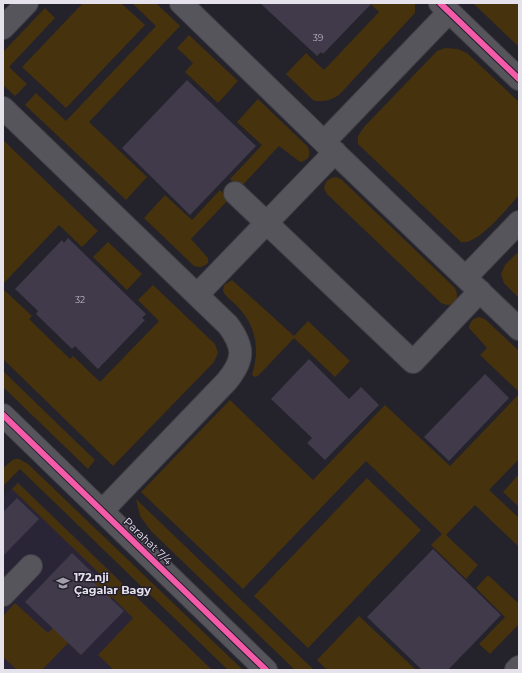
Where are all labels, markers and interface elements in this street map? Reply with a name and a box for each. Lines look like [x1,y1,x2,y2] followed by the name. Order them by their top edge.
[313,32,324,43] house number: 39
[75,294,85,305] house number: 32
[121,514,176,568] street label: Parahat 7/4
[74,570,151,597] place label: 172.nji Çagalar Bagy
[55,575,71,591] school or university icon: 172.nji Çagalar Bagy

